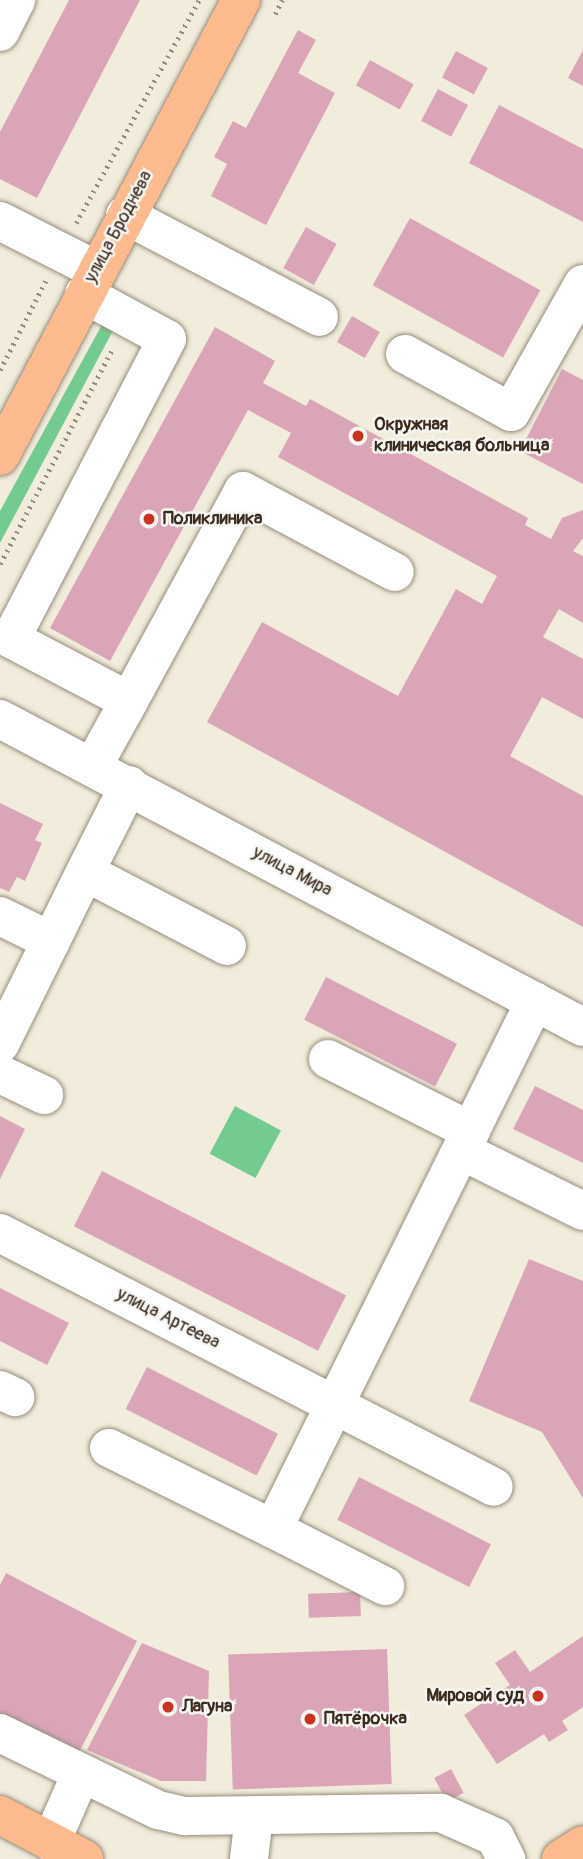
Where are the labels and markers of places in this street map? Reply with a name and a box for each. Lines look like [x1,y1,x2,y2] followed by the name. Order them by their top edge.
[374,415,549,458] place label: Окружная клиническая больница
[348,426,368,446] marker: Окружная клиническая больница
[163,508,262,530] place label: Поликлиника
[141,511,157,527] marker: Поликлиника
[426,1685,524,1707] place label: Мировой суд
[530,1688,546,1704] marker: Мировой суд
[182,1696,232,1718] place label: Лагуна
[160,1699,176,1715] marker: Лагуна
[324,1708,407,1730] place label: Пятёрочка
[302,1711,318,1727] marker: Пятёрочка

